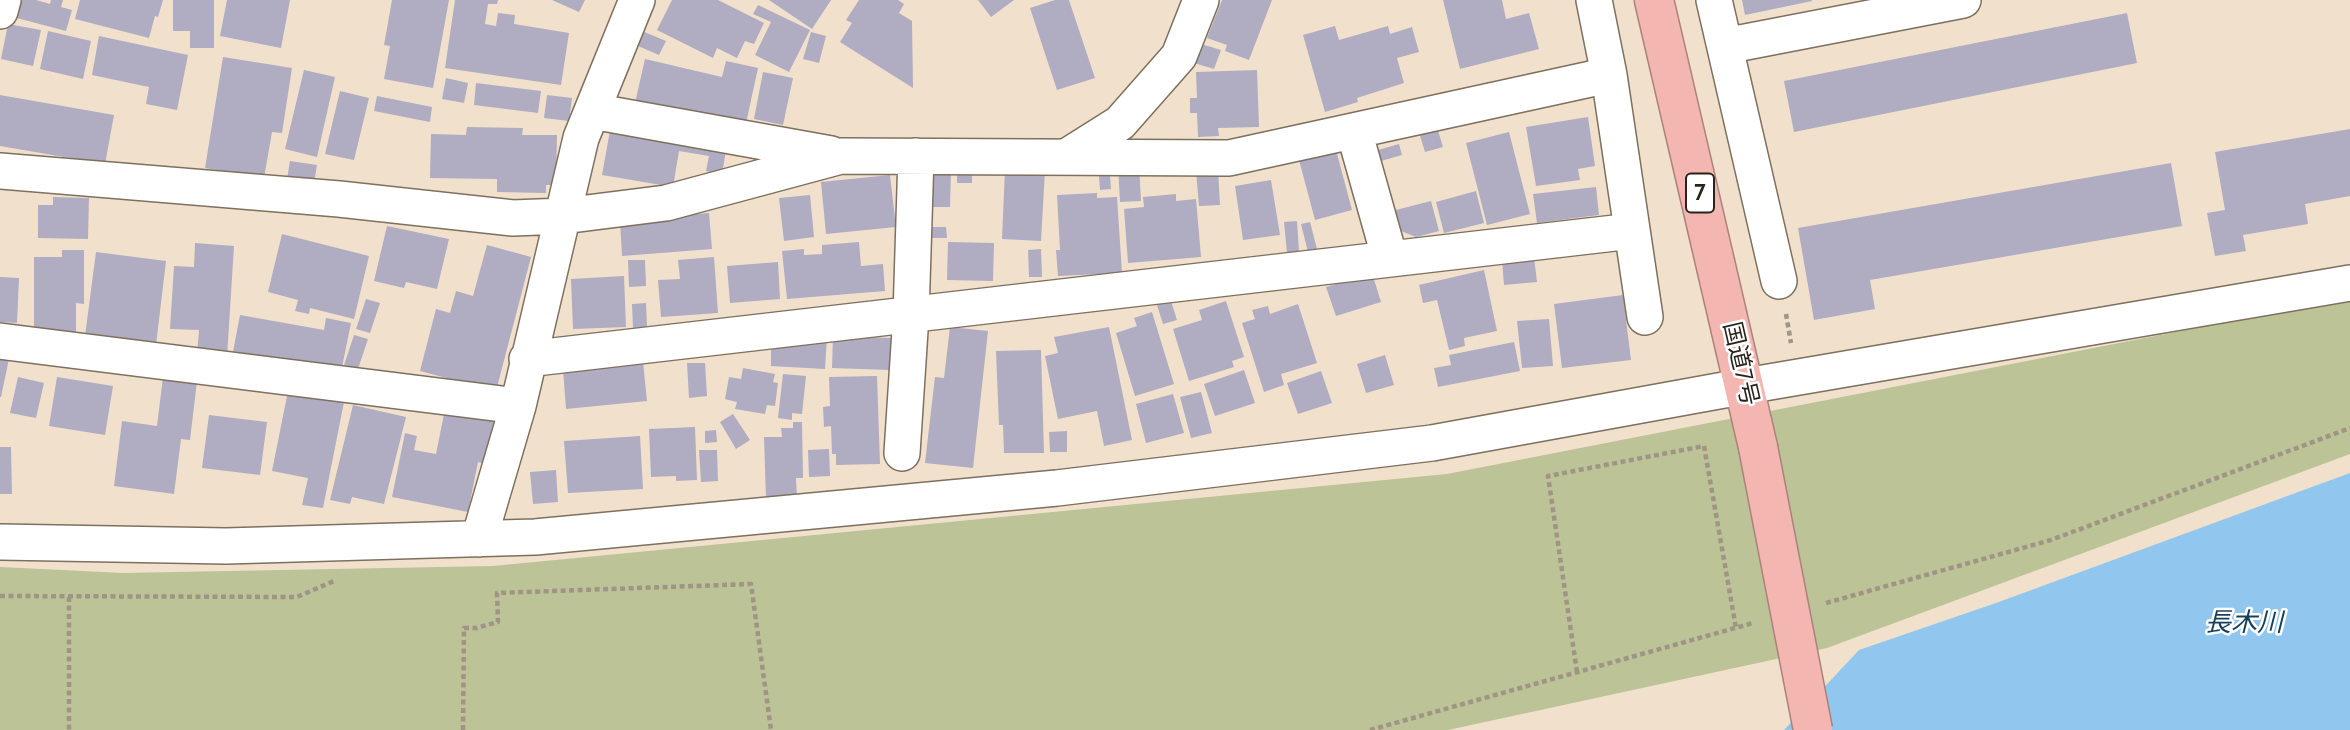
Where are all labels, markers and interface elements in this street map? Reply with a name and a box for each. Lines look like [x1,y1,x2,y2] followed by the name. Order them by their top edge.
[1686,174,1714,212] road number: 7
[1716,319,1764,409] street label: 国道7号
[2205,608,2283,640] water label: 長木川

